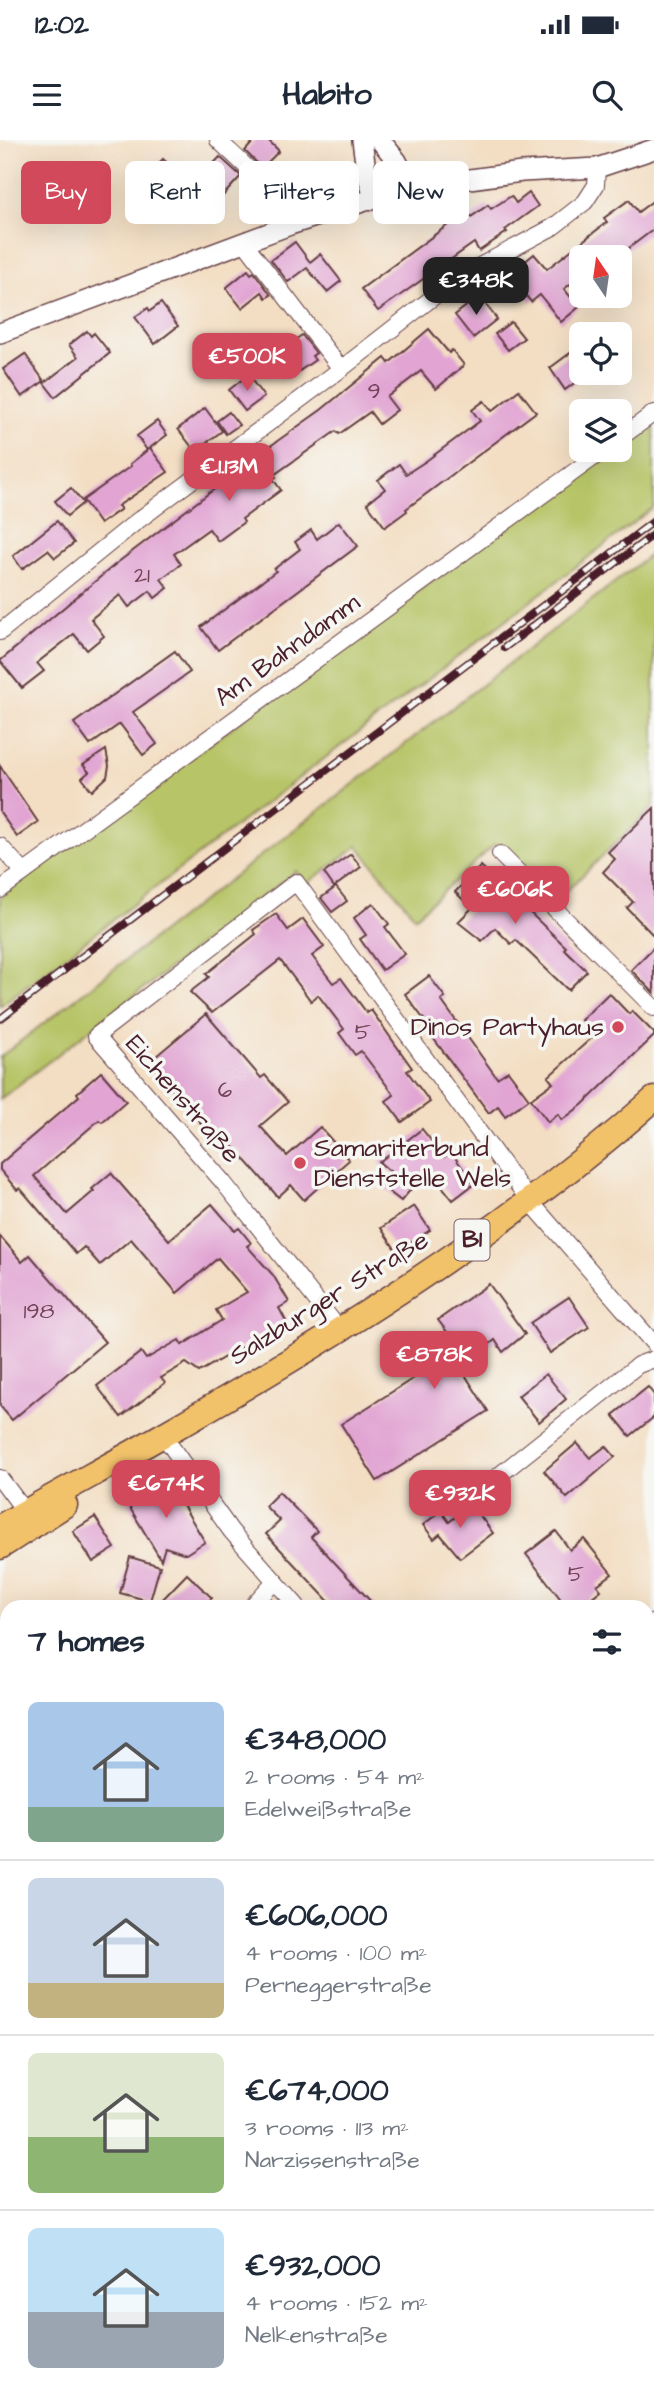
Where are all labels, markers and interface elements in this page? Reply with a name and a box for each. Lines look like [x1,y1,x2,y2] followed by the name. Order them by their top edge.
[35,7,89,43] text: 12:02
[282,72,372,117] text: Habito
[28,76,66,114] icon: menu
[588,76,626,114] icon: search
[21,161,111,224] chip: Buy
[125,161,225,224] chip: Rent
[239,161,359,224] chip: Filters
[373,161,469,224] chip: New
[569,245,632,308] north arrow
[569,245,632,462] map controls
[427,258,525,317] pin: €348K
[439,264,513,296] text: €348K
[569,322,632,385] button: locate
[198,334,296,393] pin: €500K
[208,340,286,372] text: €500K
[367,375,381,407] house number: 9
[569,399,632,462] button: layers
[172,444,286,503] pin: €1.13M
[200,450,258,482] text: €1.13M
[134,559,150,591] house number: 21
[207,584,368,715] street label: Am Bahndamm
[466,866,564,926] pin: €606K
[477,873,553,905] text: €606K
[411,1009,604,1047] place label: Dinos Partyhaus
[355,1016,371,1048] house number: 5
[610,1019,626,1035] marker: Dinos Partyhaus
[117,1027,249,1171] street label: Eichenstraße
[218,1074,232,1106] house number: 6
[314,1130,511,1196] place label: Samariterbund Dienststelle Wels
[292,1155,308,1171] marker: Samariterbund Dienststelle Wels
[454,1220,490,1260] road number: B1
[223,1222,437,1376] street label: Salzburger Straße
[24,1295,55,1327] house number: 198
[385,1332,483,1391] pin: €878K
[396,1338,472,1370] text: €878K
[117,1460,215,1520] pin: €674K
[128,1467,204,1499] text: €674K
[411,1470,509,1530] pin: €932K
[425,1477,495,1509] text: €932K
[568,1558,584,1590] house number: 5
[28,1621,145,1663] text: 7 homes
[588,1623,626,1661] icon: filters
[245,1719,386,1761] text: €348,000
[84,1730,168,1814] icon: home
[245,1761,425,1793] text: 2 rooms · 54 m²
[245,1793,411,1825] text: Edelweißstraße
[245,1895,388,1937] text: €606,000
[84,1906,168,1990] icon: home
[245,1937,427,1969] text: 4 rooms · 100 m²
[245,1969,432,2001] text: Perneggerstraße
[245,2070,389,2112] text: €674,000
[84,2081,168,2165] icon: home
[245,2112,409,2144] text: 3 rooms · 113 m²
[245,2144,420,2176] text: Narzissenstraße
[245,2245,380,2287] text: €932,000
[84,2256,168,2340] icon: home
[245,2287,428,2319] text: 4 rooms · 152 m²
[245,2319,388,2351] text: Nelkenstraße

